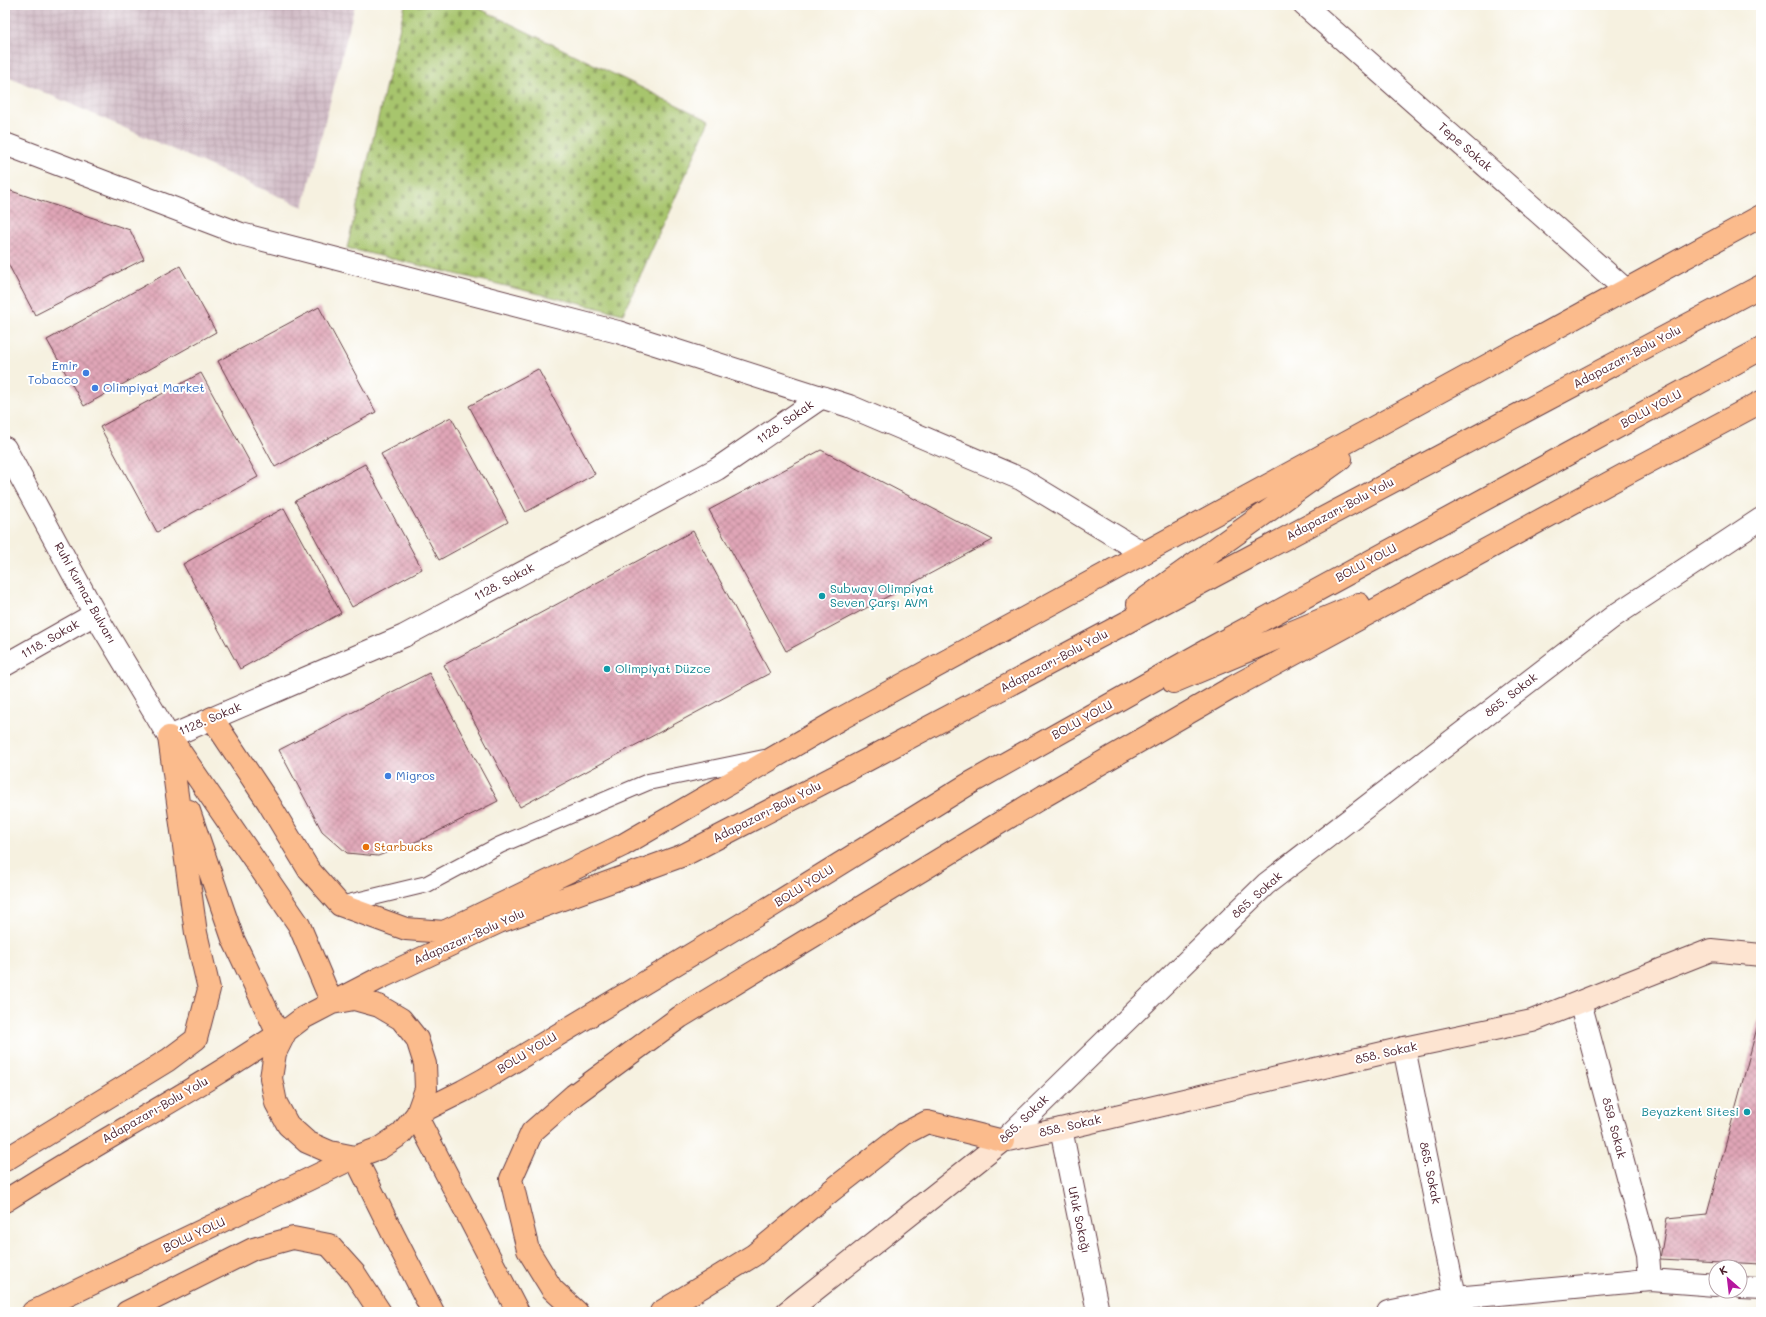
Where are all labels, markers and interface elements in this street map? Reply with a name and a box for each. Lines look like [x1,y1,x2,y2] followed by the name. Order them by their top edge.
[1435,118,1496,174] street label: Tepe Sokak
[1570,321,1683,391] street label: Adapazarı-Bolu Yolu
[28,357,78,387] place label: Emir Tobacco
[81,368,91,378] marker: Emir Tobacco
[103,379,205,395] place label: Olimpiyat Market
[90,383,100,393] marker: Olimpiyat Market
[1617,385,1684,431] street label: BOLU YOLU
[753,396,816,447] street label: 1128. Sokak
[1283,473,1396,543] street label: Adapazarı-Bolu Yolu
[51,539,120,646] street label: Ruhi Kurnaz Bulvarı
[1332,539,1399,585] street label: BOLU YOLU
[471,559,536,604] street label: 1128. Sokak
[830,580,934,610] place label: Subway Olimpiyat Seven Çarşı AVM
[817,591,827,601] marker: Subway Olimpiyat Seven Çarşı AVM
[17,615,82,661] street label: 1118. Sokak
[997,625,1110,695] street label: Adapazarı-Bolu Yolu
[615,660,711,676] place label: Olimpiyat Düzce
[602,664,612,674] marker: Olimpiyat Düzce
[1481,669,1540,720] street label: 865. Sokak
[1048,696,1115,742] street label: BOLU YOLU
[176,698,243,738] street label: 1128. Sokak
[396,767,435,783] place label: Migros
[383,771,393,781] marker: Migros
[710,777,824,845] street label: Adapazarı-Bolu Yolu
[374,838,433,854] place label: Starbucks
[361,842,371,852] marker: Starbucks
[771,861,836,910] street label: BOLU YOLU
[1228,867,1285,921] street label: 865. Sokak
[411,904,527,968] street label: Adapazarı-Bolu Yolu
[494,1028,559,1076] street label: BOLU YOLU
[1353,1037,1418,1067] street label: 858. Sokak
[99,1072,210,1146] street label: Adapazarı-Bolu Yolu
[995,1091,1052,1146] street label: 865. Sokak
[1599,1095,1631,1160] street label: 859. Sokak
[1641,1103,1739,1119] place label: Beyazkent Sitesi
[1742,1107,1752,1117] marker: Beyazkent Sitesi
[1037,1110,1102,1140] street label: 858. Sokak
[1417,1140,1445,1205] street label: 865. Sokak
[1065,1185,1095,1255] street label: Ufuk Sokağı
[160,1213,227,1255] street label: BOLU YOLU
[1708,1259,1748,1299] north arrow
[1716,1261,1730,1278] text: K

